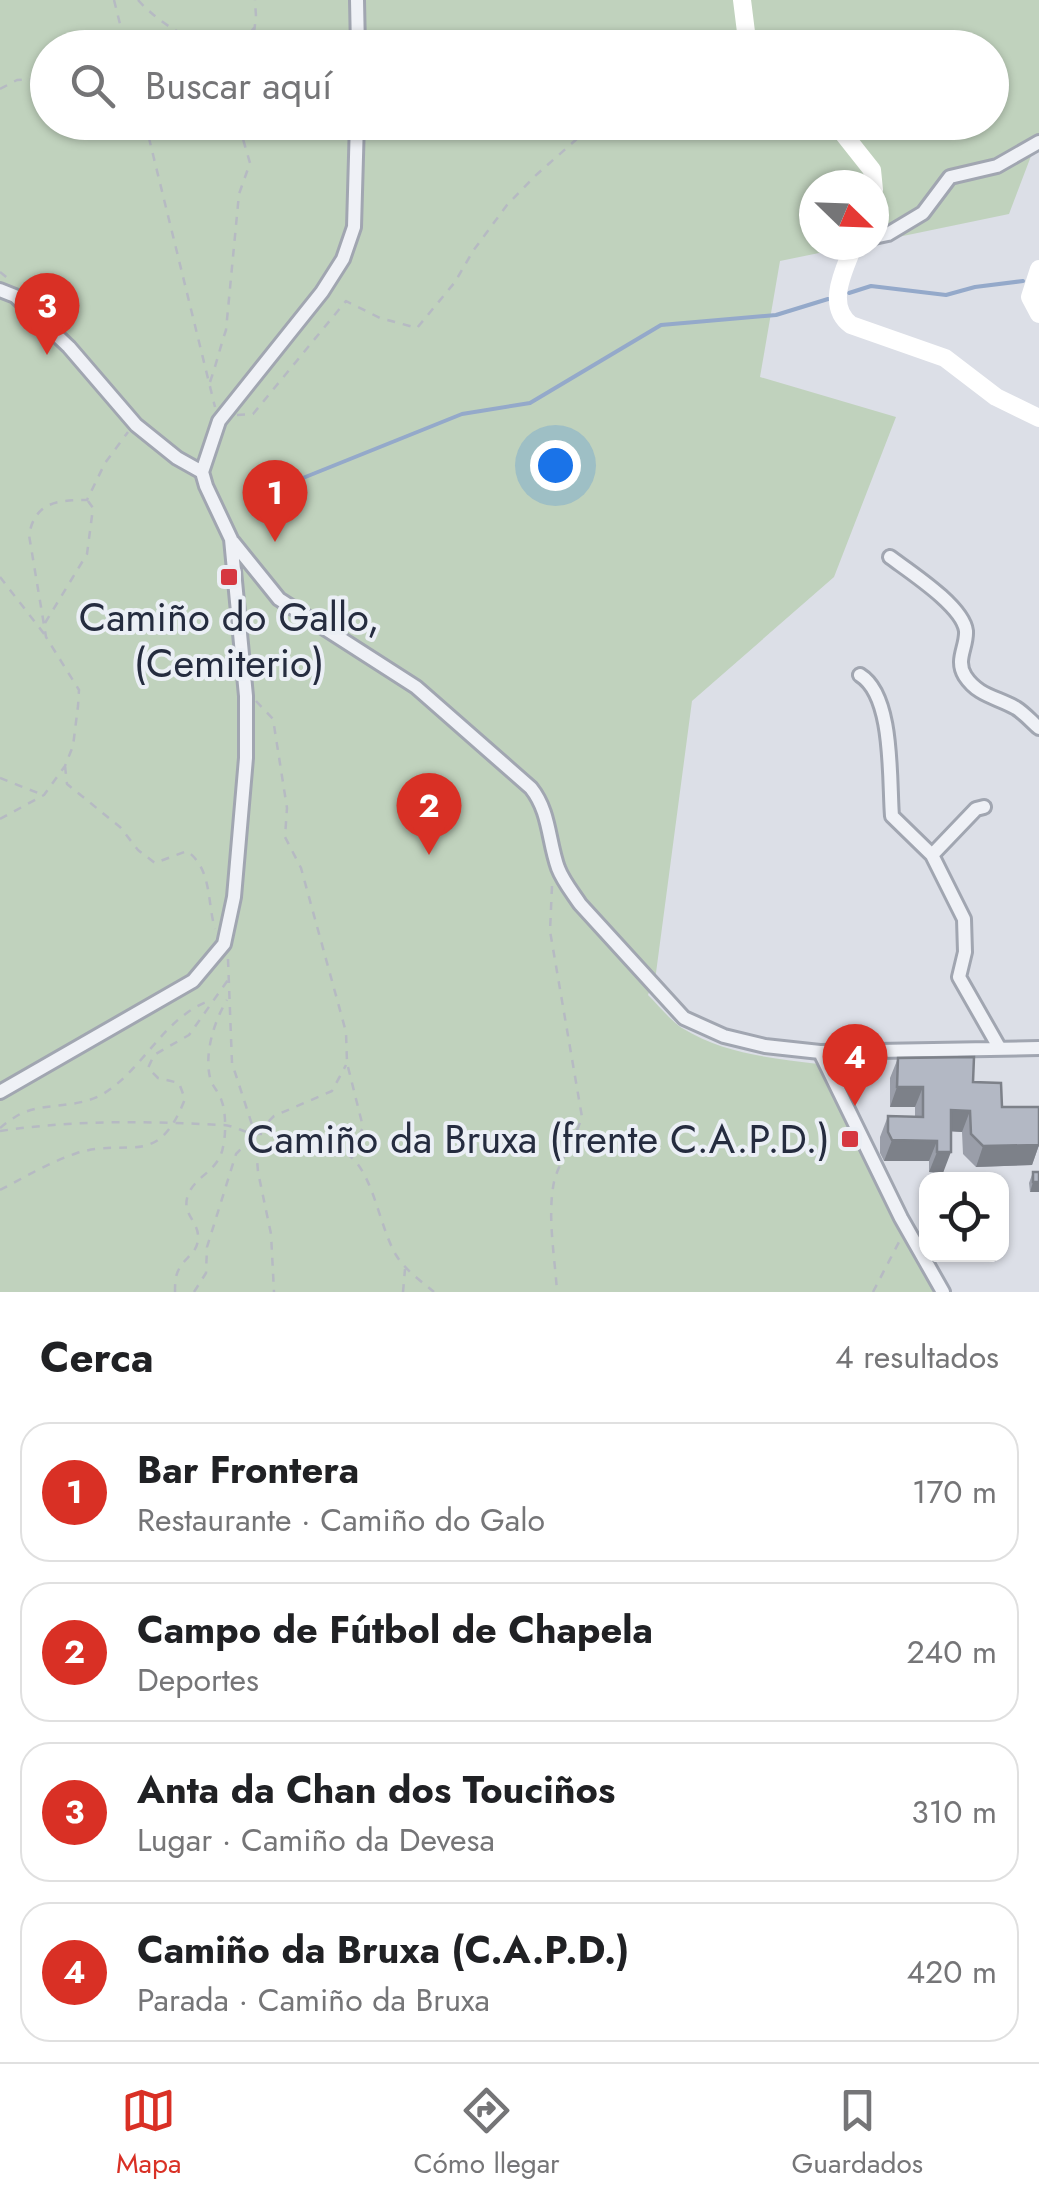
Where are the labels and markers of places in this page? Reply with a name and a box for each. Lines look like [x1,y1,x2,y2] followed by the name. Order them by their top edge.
[15,272,80,355] pin: 3
[242,460,308,542] pin: 1
[218,566,240,588] marker: Camiño do Gallo, (Cemiterio)
[79,588,379,692] place label: Camiño do Gallo, (Cemiterio)
[396,772,462,855] pin: 2
[822,1024,888,1106] pin: 4
[247,1110,830,1168] place label: Camiño da Bruxa (frente C.A.P.D.)
[839,1128,861,1150] marker: Camiño da Bruxa (frente C.A.P.D.)

